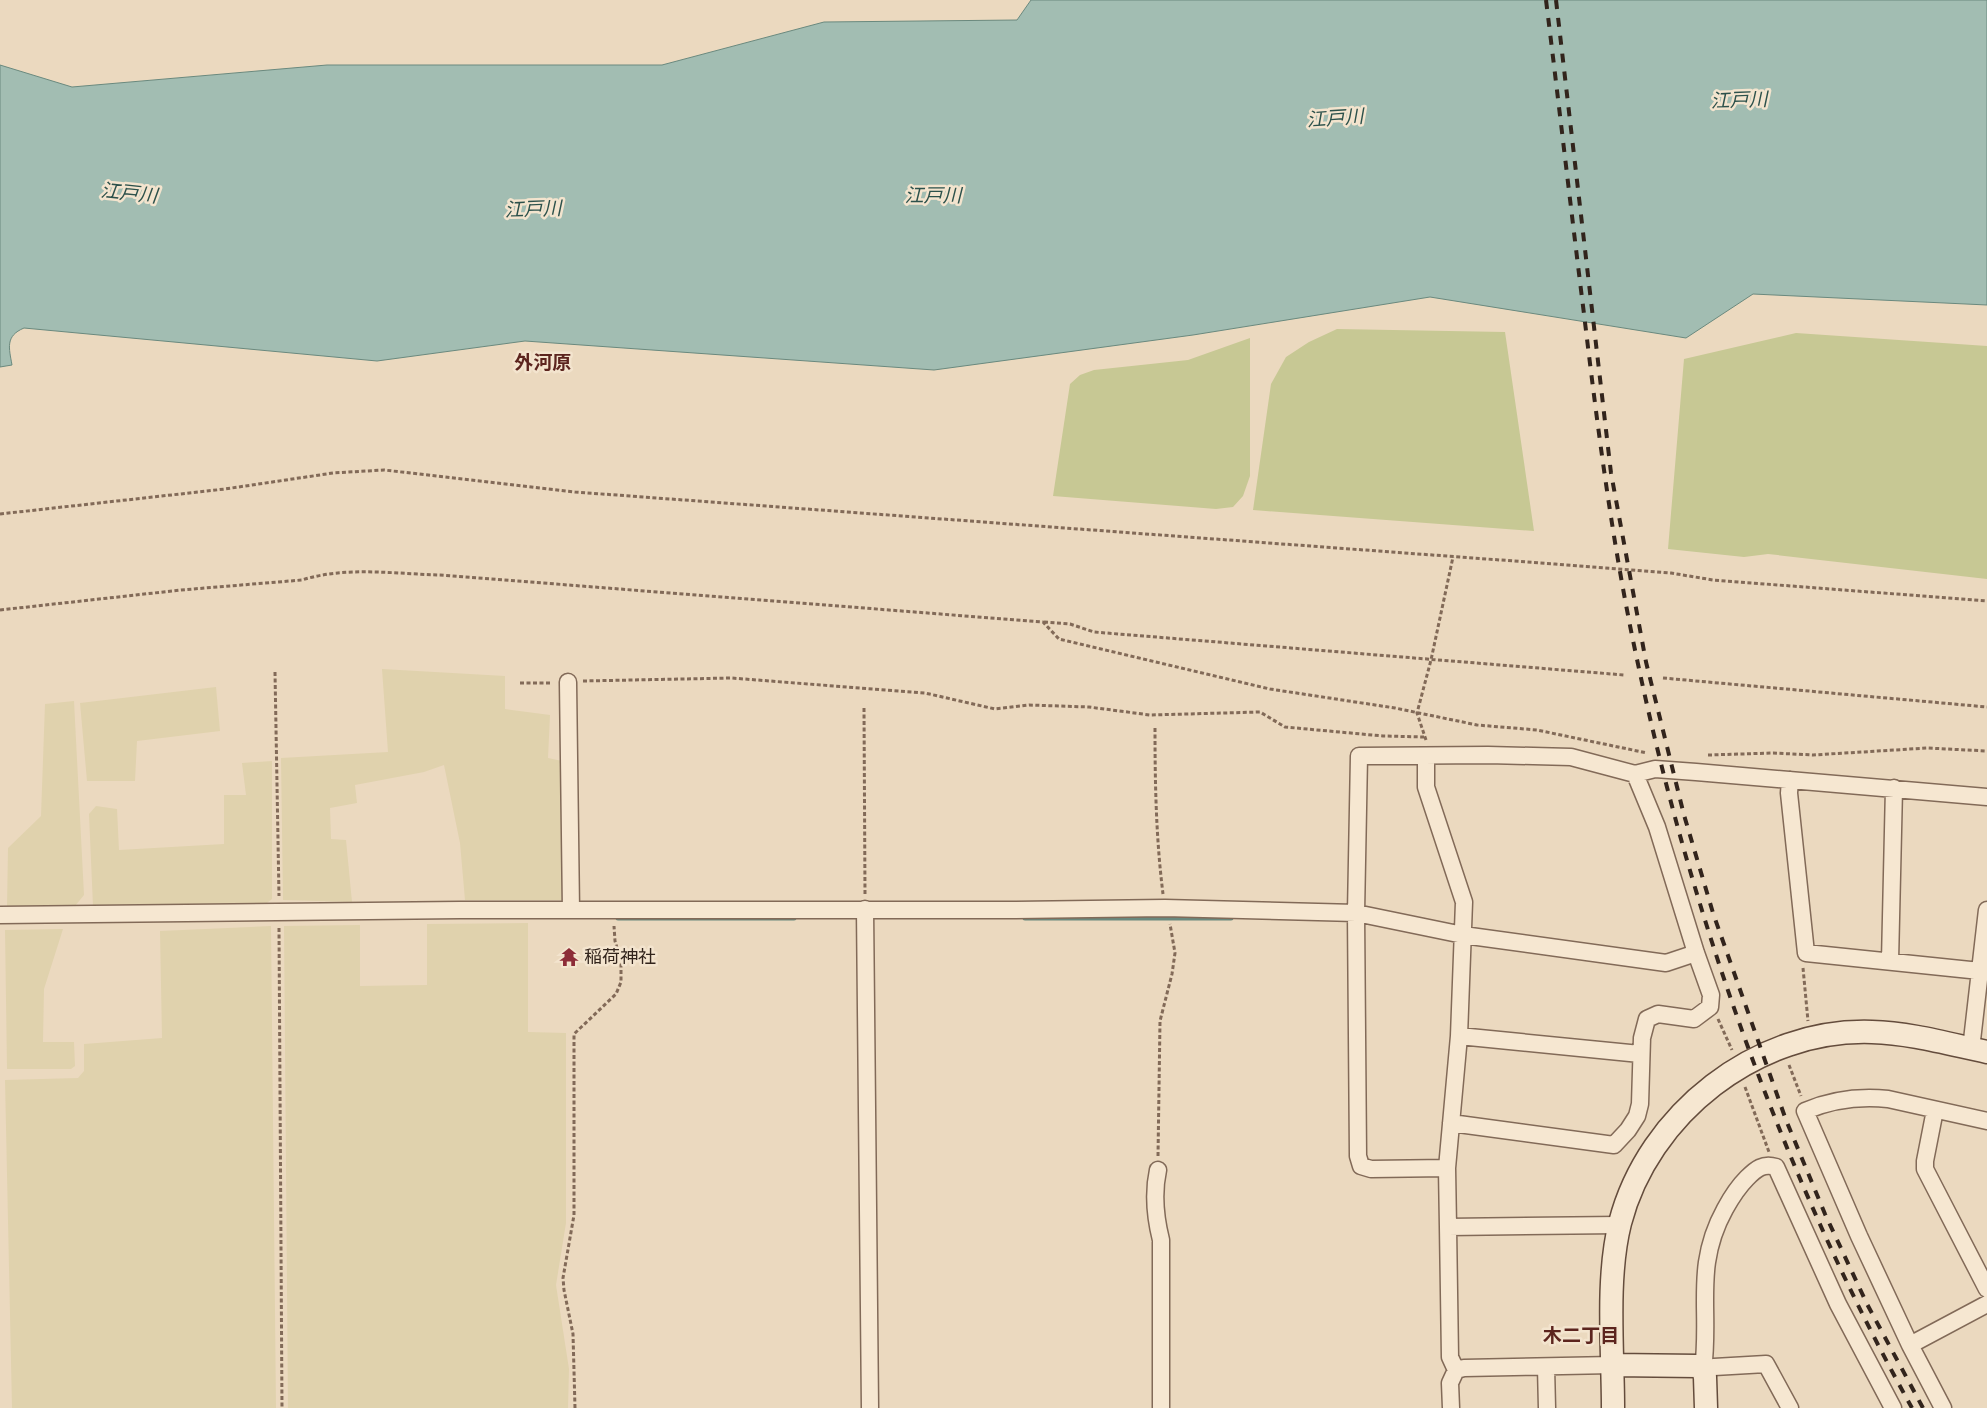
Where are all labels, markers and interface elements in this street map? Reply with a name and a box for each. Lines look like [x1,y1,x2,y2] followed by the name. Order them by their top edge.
[1710,87,1770,112] water label: 江戸川
[1306,104,1366,131] water label: 江戸川
[99,179,161,208] water label: 江戸川
[904,184,963,207] water label: 江戸川
[504,196,564,221] water label: 江戸川
[514,351,572,374] district label: 外河原
[558,946,580,968] temple icon: 稲荷神社
[584,946,656,968] place label: 稲荷神社
[1543,1324,1619,1347] district label: 木二丁目

